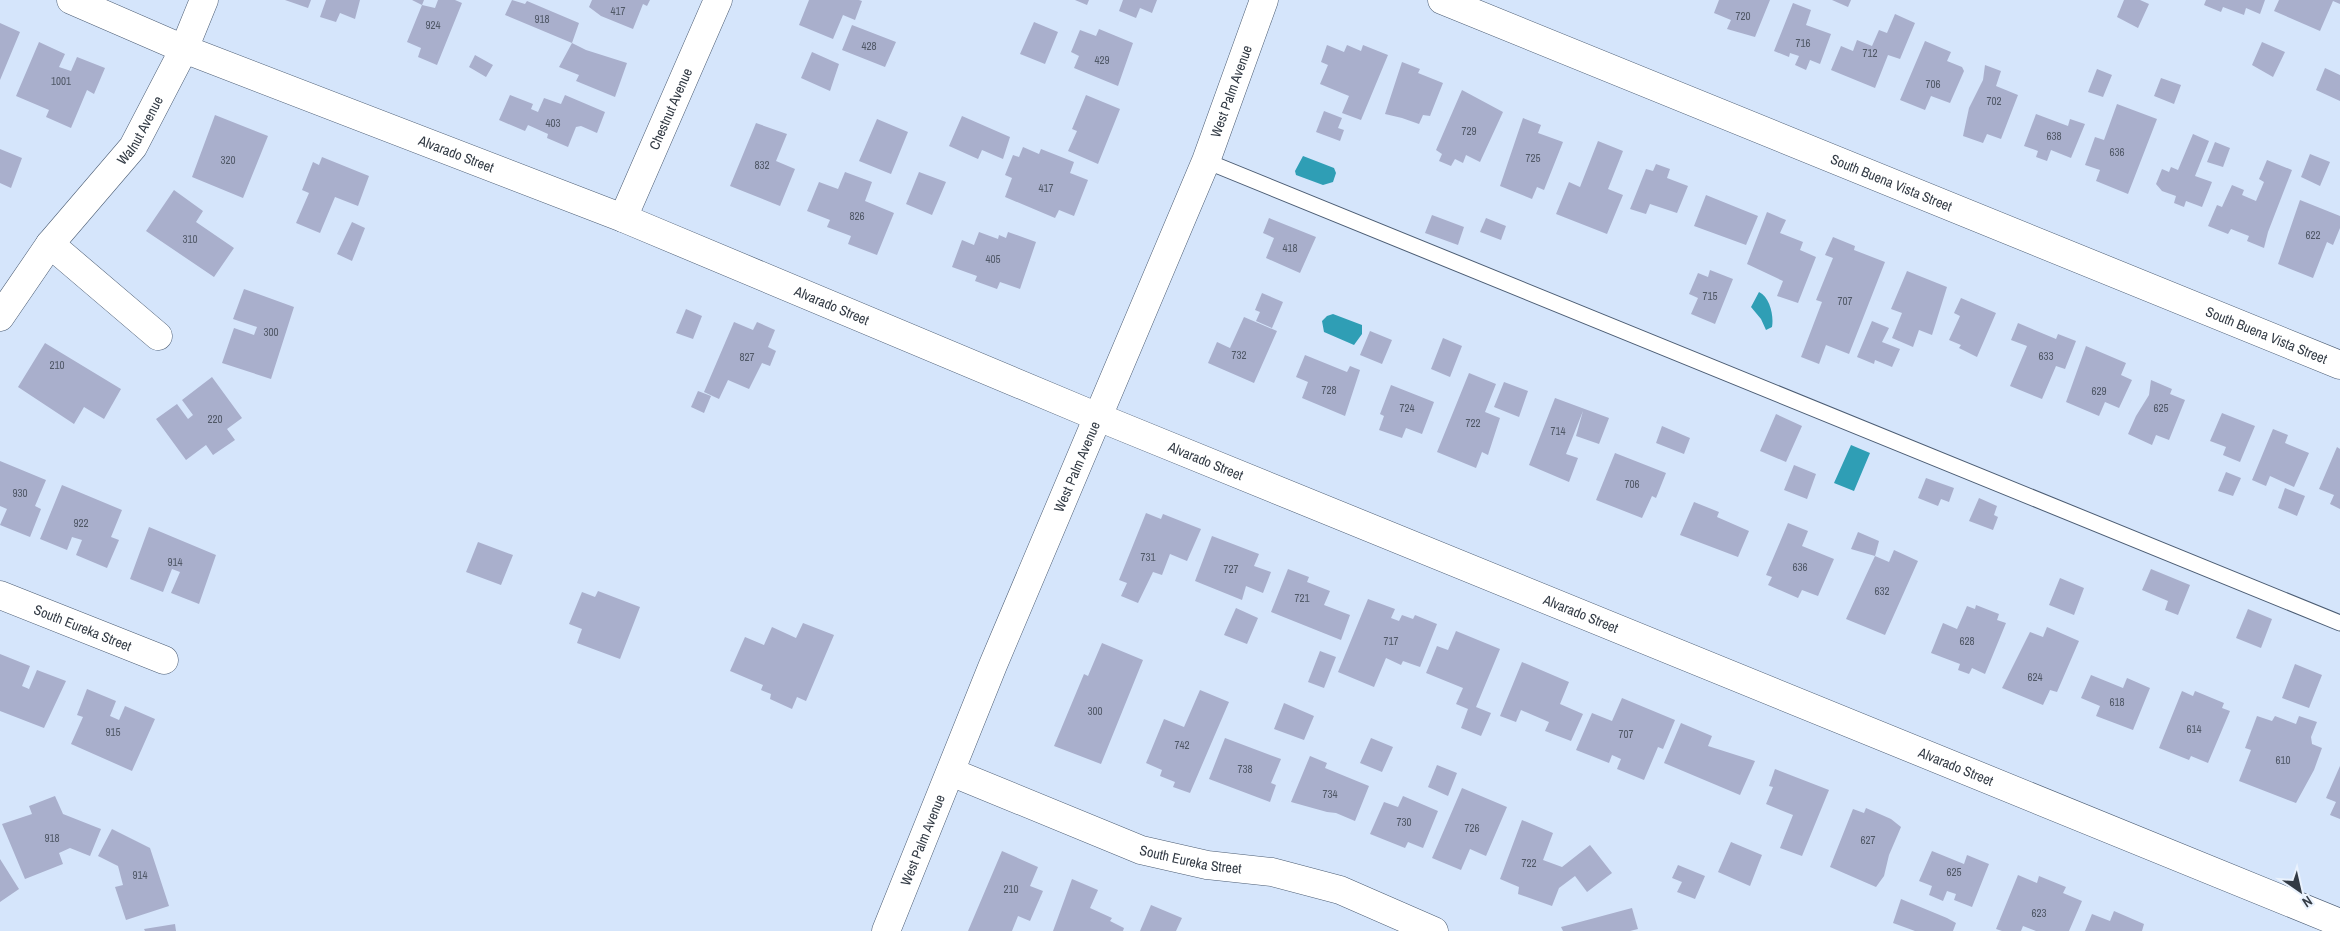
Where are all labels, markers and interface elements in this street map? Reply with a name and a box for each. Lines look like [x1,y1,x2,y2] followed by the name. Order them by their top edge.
[610,4,626,18] house number: 417
[1735,9,1751,23] house number: 720
[534,12,550,26] house number: 918
[425,18,441,32] house number: 924
[1795,36,1811,50] house number: 716
[861,39,877,53] house number: 428
[1206,43,1256,140] street label: West Palm Avenue
[1862,46,1878,60] house number: 712
[1094,53,1110,67] house number: 429
[645,65,696,153] street label: Chestnut Avenue
[51,74,71,88] house number: 1001
[1925,77,1941,91] house number: 706
[113,93,167,168] street label: Walnut Avenue
[1986,94,2002,108] house number: 702
[545,116,561,130] house number: 403
[1461,124,1477,138] house number: 729
[2046,129,2062,143] house number: 638
[415,131,497,176] street label: Alvarado Street
[2109,145,2125,159] house number: 636
[1828,150,1955,215] street label: South Buena Vista Street
[1525,151,1541,165] house number: 725
[220,153,236,167] house number: 320
[754,158,770,172] house number: 832
[1038,181,1054,195] house number: 417
[849,209,865,223] house number: 826
[2305,228,2321,242] house number: 622
[182,232,198,246] house number: 310
[1282,241,1298,255] house number: 418
[985,252,1001,266] house number: 405
[791,281,872,329] street label: Alvarado Street
[1702,289,1718,303] house number: 715
[1837,294,1853,308] house number: 707
[2203,302,2330,368] street label: South Buena Vista Street
[263,325,279,339] house number: 300
[1231,348,1247,362] house number: 732
[2038,349,2054,363] house number: 633
[739,350,755,364] house number: 827
[49,358,65,372] house number: 210
[1321,383,1337,397] house number: 728
[2091,384,2107,398] house number: 629
[1399,401,1415,415] house number: 724
[2153,401,2169,415] house number: 625
[207,412,223,426] house number: 220
[1465,416,1481,430] house number: 722
[1050,419,1104,515] street label: West Palm Avenue
[1550,424,1566,438] house number: 714
[1165,437,1246,484] street label: Alvarado Street
[1624,477,1640,491] house number: 706
[12,486,28,500] house number: 930
[73,516,89,530] house number: 922
[1140,550,1156,564] house number: 731
[167,555,183,569] house number: 914
[1792,560,1808,574] house number: 636
[1223,562,1239,576] house number: 727
[1874,584,1890,598] house number: 632
[1540,590,1621,637] street label: Alvarado Street
[1294,591,1310,605] house number: 721
[31,600,134,655] street label: South Eureka Street
[1383,634,1399,648] house number: 717
[1959,634,1975,648] house number: 628
[2027,670,2043,684] house number: 624
[2109,695,2125,709] house number: 618
[1087,704,1103,718] house number: 300
[2186,722,2202,736] house number: 614
[105,725,121,739] house number: 915
[1618,727,1634,741] house number: 707
[1174,738,1190,752] house number: 742
[1915,743,1996,790] street label: Alvarado Street
[2275,753,2291,767] house number: 610
[1237,762,1253,776] house number: 738
[1322,787,1338,801] house number: 734
[896,792,949,888] street label: West Palm Avenue
[1396,815,1412,829] house number: 730
[1464,821,1480,835] house number: 726
[44,831,60,845] house number: 918
[1860,833,1876,847] house number: 627
[1138,841,1242,878] street label: South Eureka Street
[1521,856,1537,870] house number: 722
[1946,865,1962,879] house number: 625
[2275,866,2325,916] north arrow
[132,868,148,882] house number: 914
[1003,882,1019,896] house number: 210
[2299,892,2316,912] text: N
[2031,906,2047,920] house number: 623

